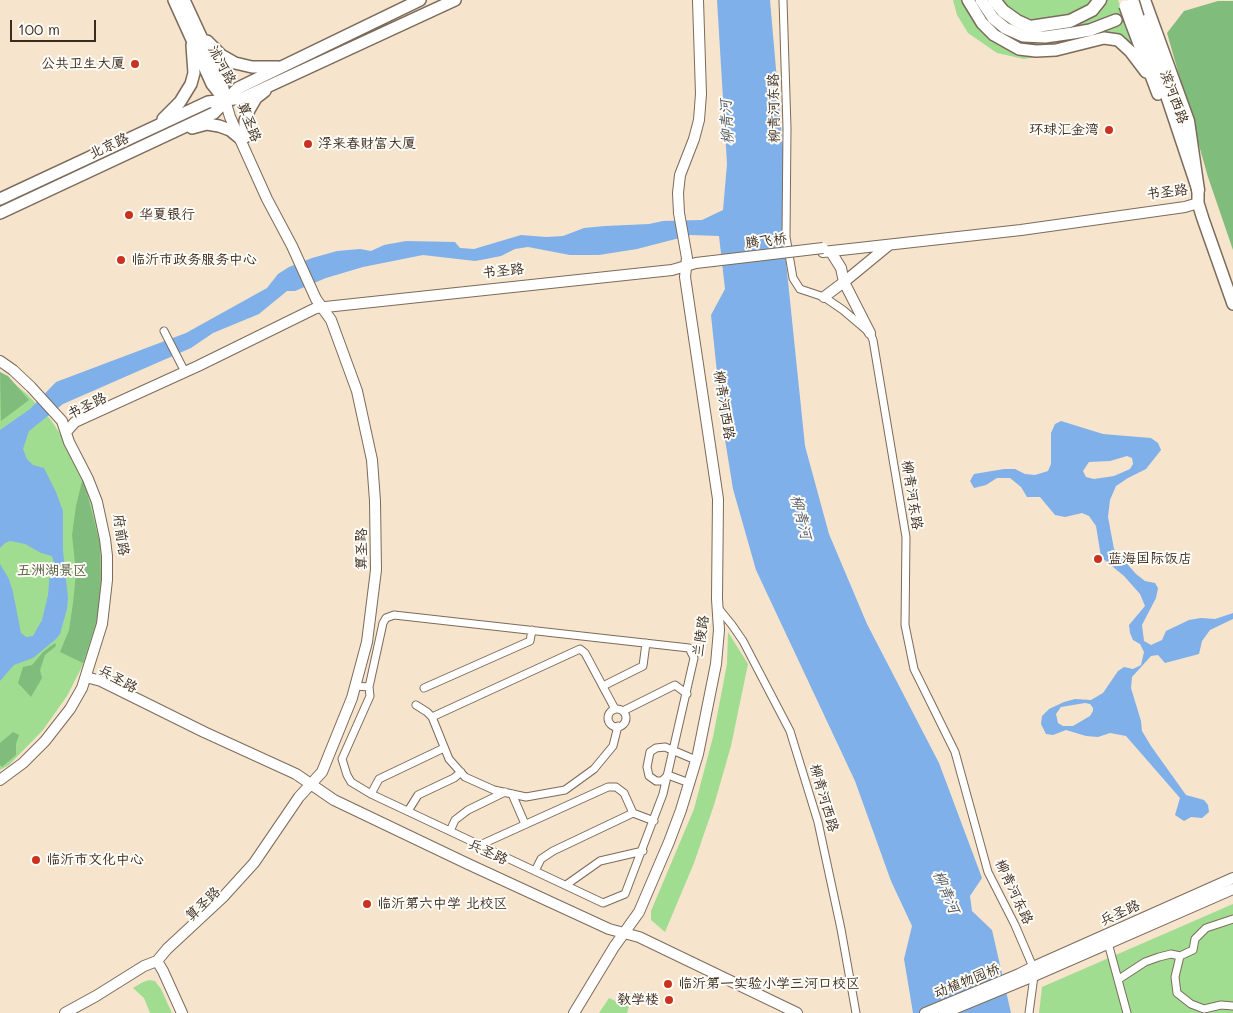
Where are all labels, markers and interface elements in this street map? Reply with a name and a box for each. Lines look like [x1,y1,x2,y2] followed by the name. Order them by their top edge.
[12,10,99,42] scale bar
[18,19,60,39] text: 100 m
[204,43,240,87] street label: 沭河路
[41,56,125,72] place label: 公共卫生大厦
[129,58,141,70] marker: 公共卫生大厦
[1157,68,1191,126] street label: 滨河西路
[765,73,783,143] street label: 柳青河东路
[233,99,265,145] street label: 算圣路
[717,99,737,145] water label: 柳青河
[1029,122,1099,138] place label: 环球汇金湾
[1103,124,1115,136] marker: 环球汇金湾
[86,130,132,162] street label: 北京路
[318,136,416,152] place label: 浮来春财富大厦
[302,138,314,150] marker: 浮来春财富大厦
[1145,181,1189,203] street label: 书圣路
[139,207,195,223] place label: 华夏银行
[123,209,135,221] marker: 华夏银行
[744,230,788,252] street label: 腾飞桥
[131,252,257,268] place label: 临沂市政务服务中心
[115,254,127,266] marker: 临沂市政务服务中心
[481,260,525,282] street label: 书圣路
[710,369,738,441] street label: 柳青河西路
[64,389,110,423] street label: 书圣路
[898,459,926,531] street label: 柳青河东路
[787,493,815,541] water label: 柳青河
[110,513,132,557] street label: 府前路
[354,528,370,570] street label: 算圣路
[1108,551,1192,567] place label: 蓝海国际饭店
[1092,553,1104,565] marker: 蓝海国际饭店
[17,563,87,579] park label: 五洲湖景区
[689,614,713,658] street label: 兰陵路
[96,661,140,697] street label: 兵圣路
[806,762,842,834] street label: 柳青河西路
[465,836,511,868] street label: 兵圣路
[46,852,144,868] place label: 临沂市文化中心
[30,854,42,866] marker: 临沂市文化中心
[992,857,1036,927] street label: 柳青河东路
[929,868,963,916] water label: 柳青河
[182,883,224,925] street label: 算圣路
[377,896,507,912] place label: 临沂第六中学 北校区
[1097,897,1143,929] street label: 兵圣路
[361,898,373,910] marker: 临沂第六中学 北校区
[931,960,1003,1002] street label: 动植物园桥
[678,976,860,992] place label: 临沂第一实验小学三河口校区
[662,978,674,990] marker: 临沂第一实验小学三河口校区
[617,992,659,1008] place label: 教学楼
[663,994,675,1006] marker: 教学楼

